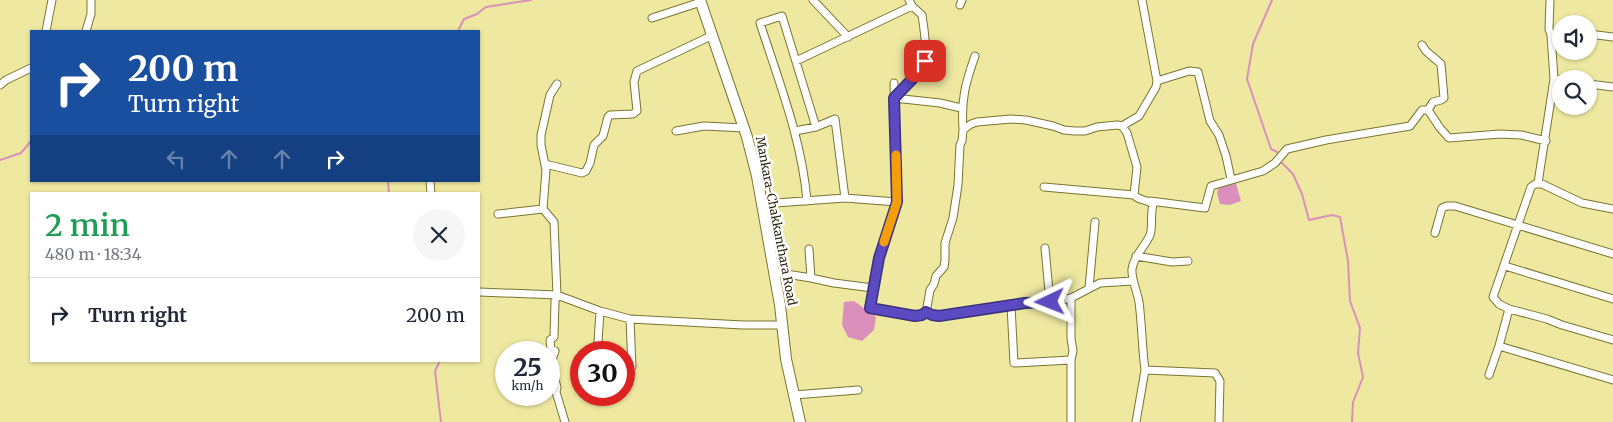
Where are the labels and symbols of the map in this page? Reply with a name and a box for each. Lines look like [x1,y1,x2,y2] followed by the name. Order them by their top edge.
[904,40,946,82] pin
[753,135,800,307] street label: Mankara-Chakkanthara Road
[1023,275,1075,327] position arrow
[570,341,635,406] speed limit sign: 30

